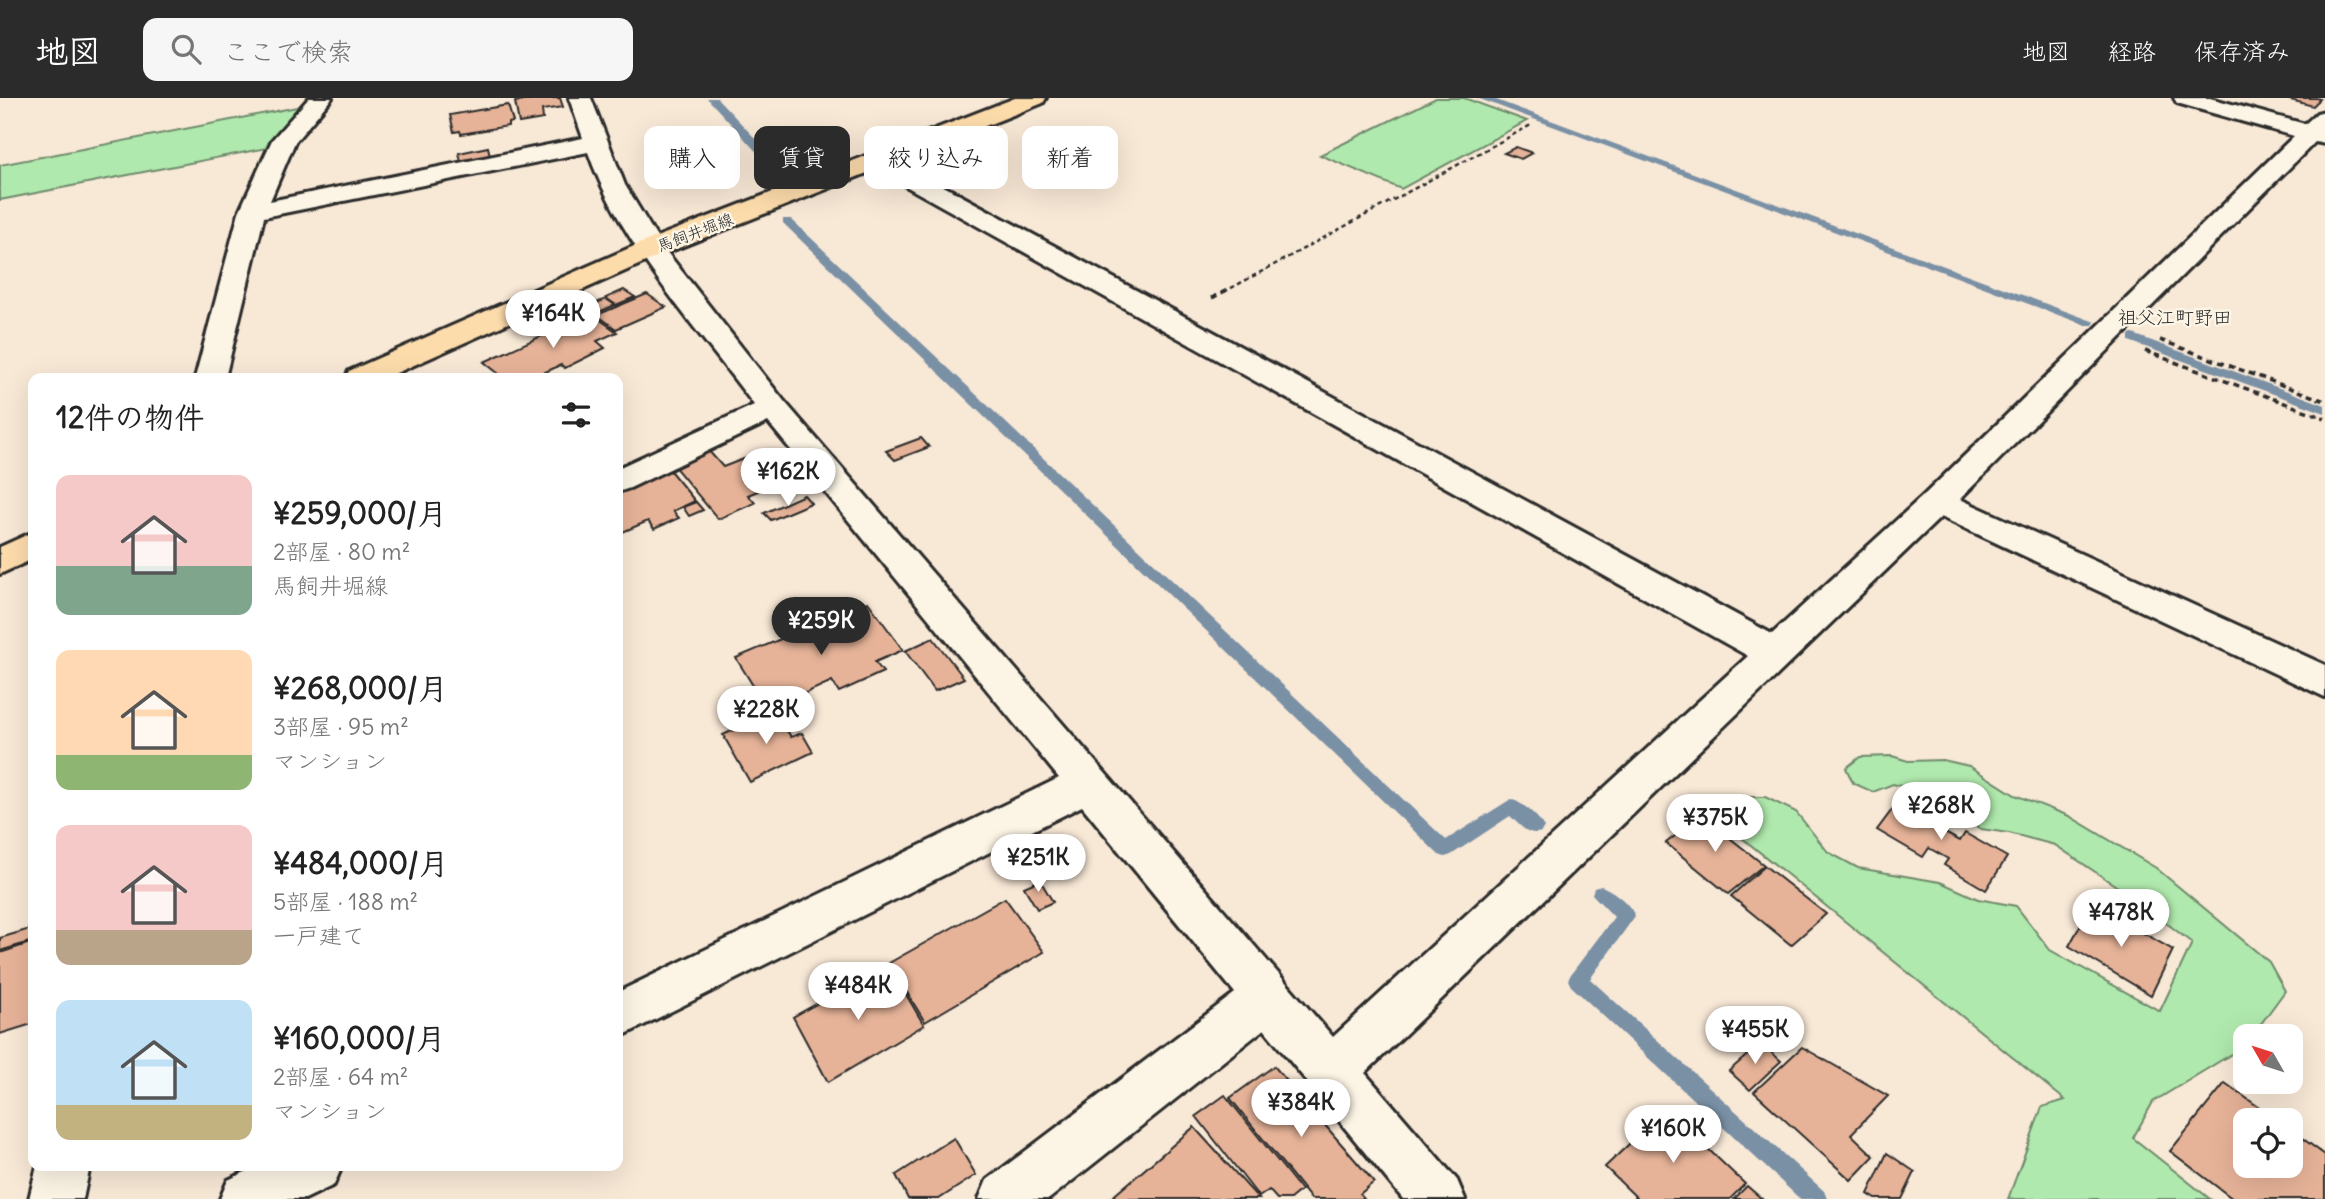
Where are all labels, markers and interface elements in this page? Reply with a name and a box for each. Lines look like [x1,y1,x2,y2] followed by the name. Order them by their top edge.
[143,18,633,81] search box
[35,30,101,72] text: 地図
[167,30,205,68] icon: search
[223,35,353,68] text: ここで検索
[2022,36,2070,66] text: 地図
[2108,36,2156,66] text: 経路
[2194,36,2290,66] text: 保存済み
[644,126,740,189] chip: 購入
[754,126,850,189] chip: 賃貸
[864,126,1008,189] chip: 絞り込み
[1022,126,1118,189] chip: 新着
[654,208,736,256] street label: 馬飼井堀線
[504,290,602,350] pin: ¥164K
[521,298,585,327] text: ¥164K
[2118,305,2232,329] district label: 祖父江町野田
[557,396,595,434] icon: filters
[56,398,204,436] text: 12件の物件
[739,448,837,508] pin: ¥162K
[757,456,819,485] text: ¥162K
[273,494,447,532] text: ¥259,000/月
[112,503,196,587] icon: home
[273,537,410,566] text: 2部屋 · 80 m²
[273,571,388,600] text: 馬飼井堀線
[772,598,870,657] pin: ¥259K
[788,605,854,634] text: ¥259K
[273,669,448,707] text: ¥268,000/月
[112,678,196,762] icon: home
[717,686,815,746] pin: ¥228K
[733,694,799,723] text: ¥228K
[273,712,409,741] text: 3部屋 · 95 m²
[273,746,387,775] text: マンション
[1892,782,1990,842] pin: ¥268K
[1908,790,1974,819] text: ¥268K
[1666,794,1764,854] pin: ¥375K
[1682,802,1748,831] text: ¥375K
[989,834,1087,894] pin: ¥251K
[1007,842,1069,871] text: ¥251K
[273,844,449,882] text: ¥484,000/月
[112,853,196,937] icon: home
[273,887,418,916] text: 5部屋 · 188 m²
[2072,890,2170,949] pin: ¥478K
[2088,897,2154,926] text: ¥478K
[273,921,365,950] text: 一戸建て
[809,962,907,1022] pin: ¥484K
[824,970,892,999] text: ¥484K
[1706,1006,1804,1066] pin: ¥455K
[1721,1014,1789,1043] text: ¥455K
[273,1019,446,1057] text: ¥160,000/月
[2233,1024,2303,1094] north arrow
[2233,1024,2303,1178] map controls
[112,1028,196,1112] icon: home
[273,1062,408,1091] text: 2部屋 · 64 m²
[1252,1080,1350,1139] pin: ¥384K
[1267,1087,1335,1116] text: ¥384K
[273,1096,387,1125] text: マンション
[1624,1105,1722,1165] pin: ¥160K
[2233,1108,2303,1178] button: locate
[1640,1113,1706,1142] text: ¥160K

